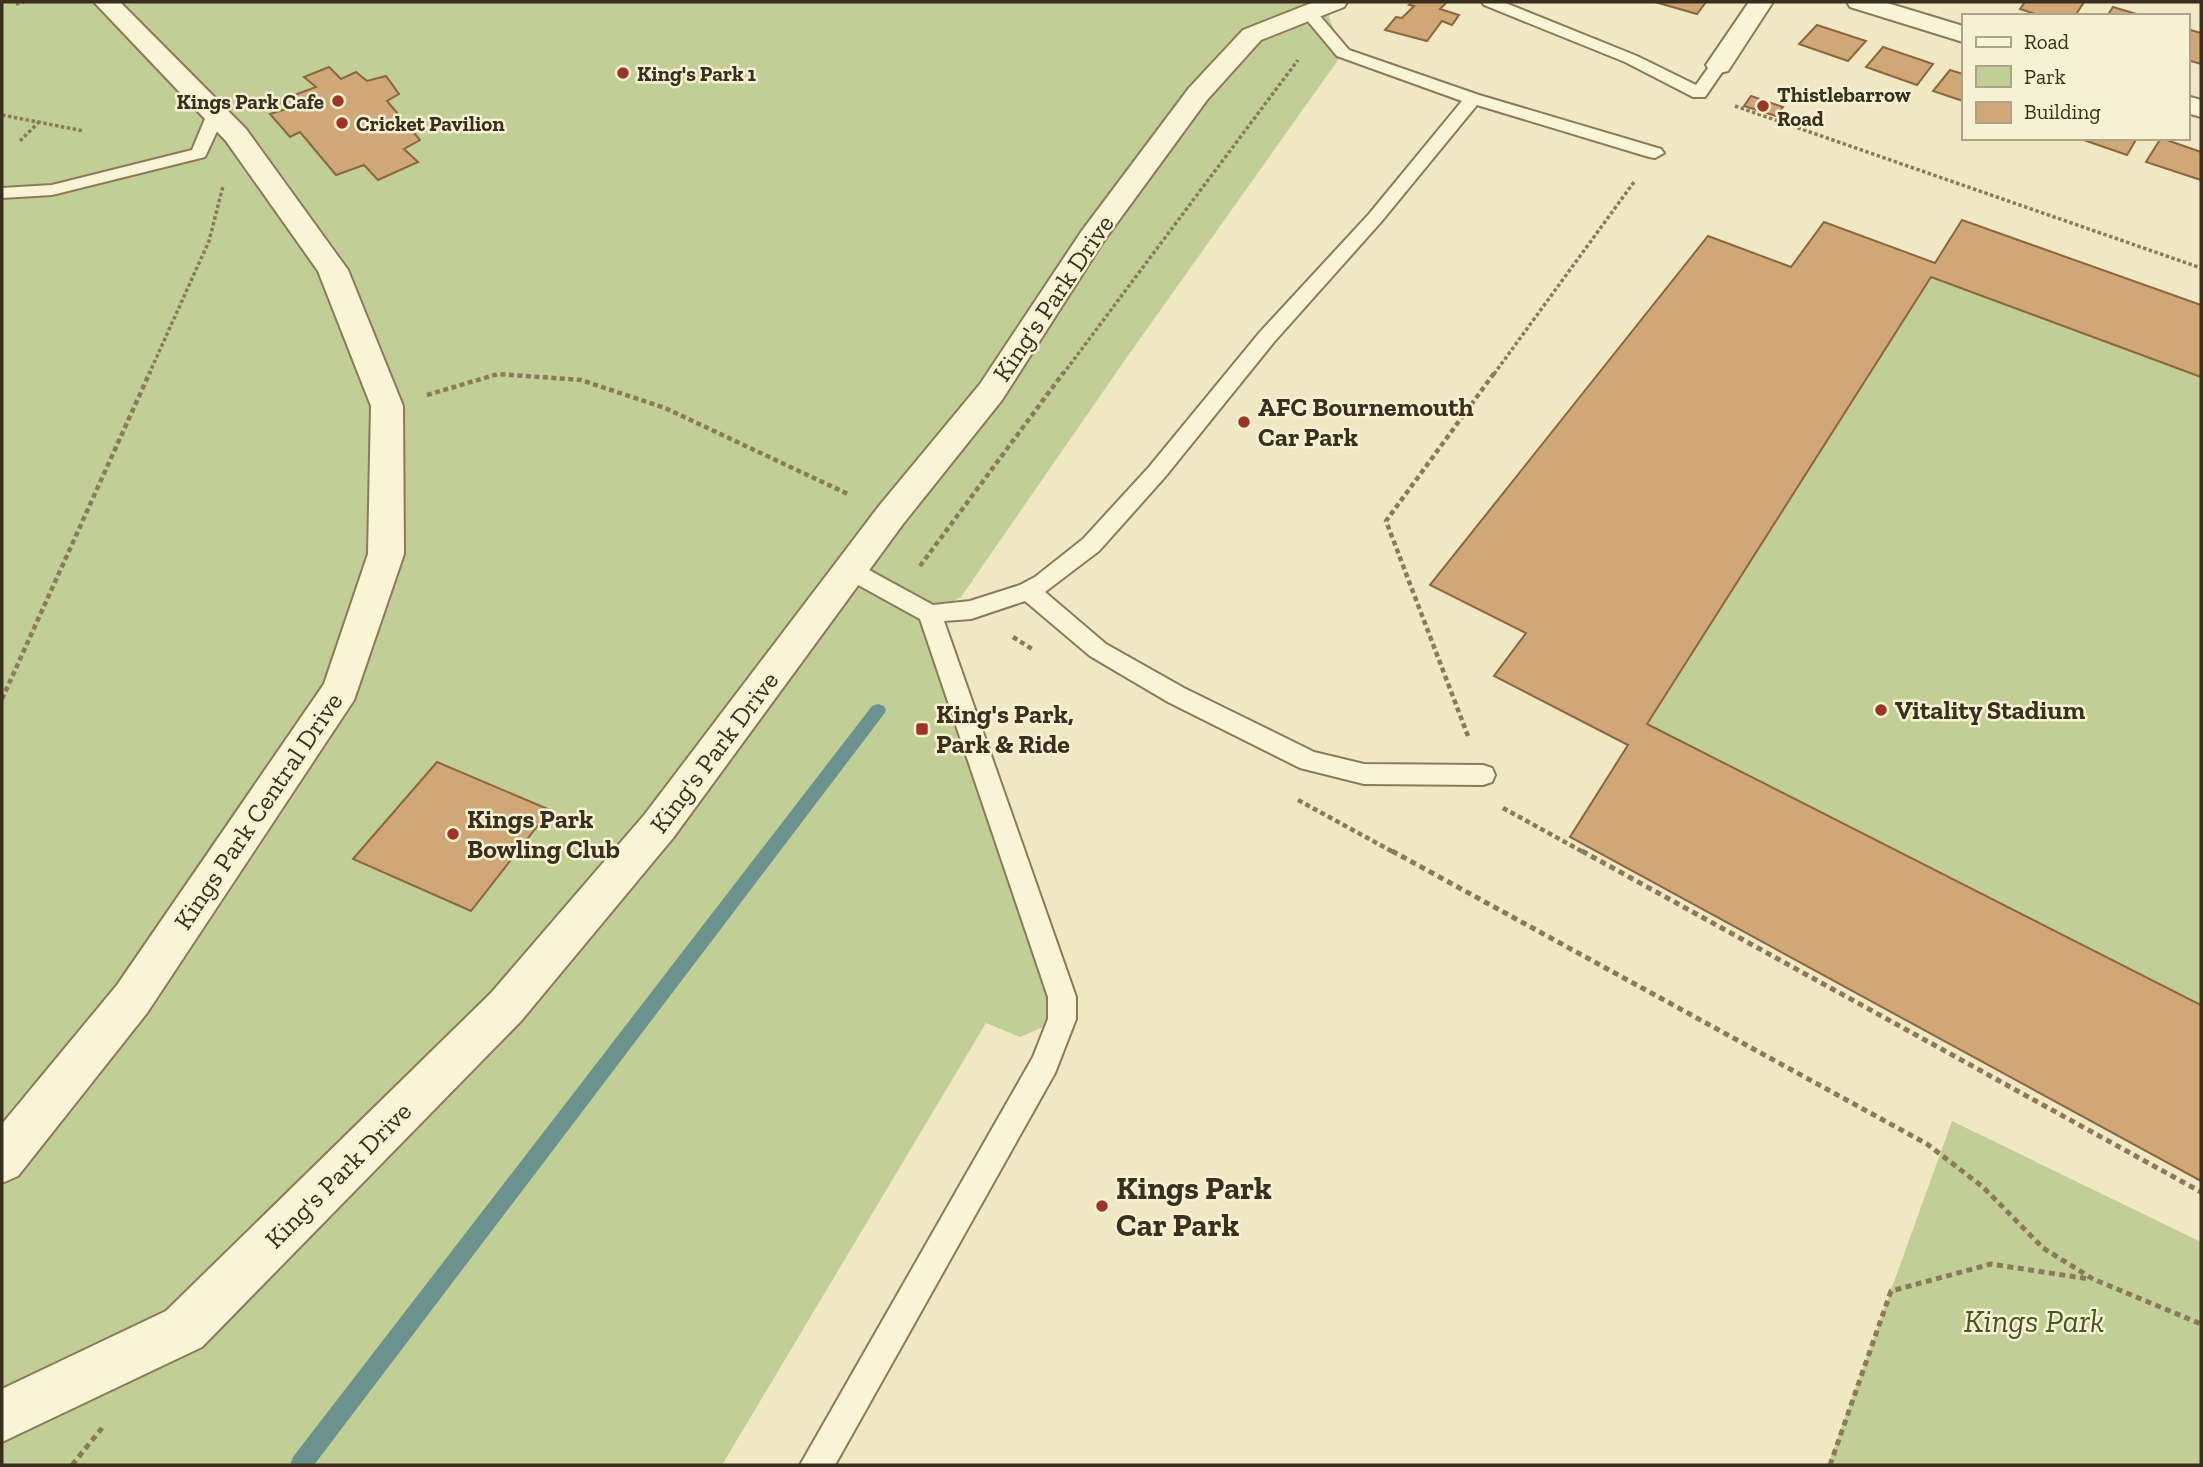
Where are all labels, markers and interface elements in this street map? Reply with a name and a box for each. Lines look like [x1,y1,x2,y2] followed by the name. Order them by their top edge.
[1962,14,2189,140] legend
[2024,29,2070,54] text: Road
[637,61,756,86] place label: King's Park 1
[2024,64,2066,89] text: Park
[615,65,631,81] marker: King's Park 1
[1777,82,1911,131] place label: Thistlebarrow Road
[177,89,324,114] place label: Kings Park Cafe
[330,93,346,109] marker: Kings Park Cafe
[1755,98,1771,114] marker: Thistlebarrow Road
[2024,99,2101,124] text: Building
[356,111,505,136] place label: Cricket Pavilion
[334,115,350,131] marker: Cricket Pavilion
[985,209,1121,387] street label: King's Park Drive
[1258,391,1474,453] place label: AFC Bournemouth Car Park
[1236,414,1252,430] marker: AFC Bournemouth Car Park
[643,665,785,839] street label: King's Park Drive
[167,686,349,936] street label: Kings Park Central Drive
[1895,694,2086,726] place label: Vitality Stadium
[936,698,1074,760] place label: King's Park, Park & Ride
[1873,702,1889,718] marker: Vitality Stadium
[914,721,930,737] marker: King's Park, Park & Ride
[467,803,620,865] place label: Kings Park Bowling Club
[445,826,461,842] marker: Kings Park Bowling Club
[258,1095,418,1255] street label: King's Park Drive
[1116,1169,1272,1244] place label: Kings Park Car Park
[1094,1198,1110,1214] marker: Kings Park Car Park
[1964,1302,2104,1340] park label: Kings Park

